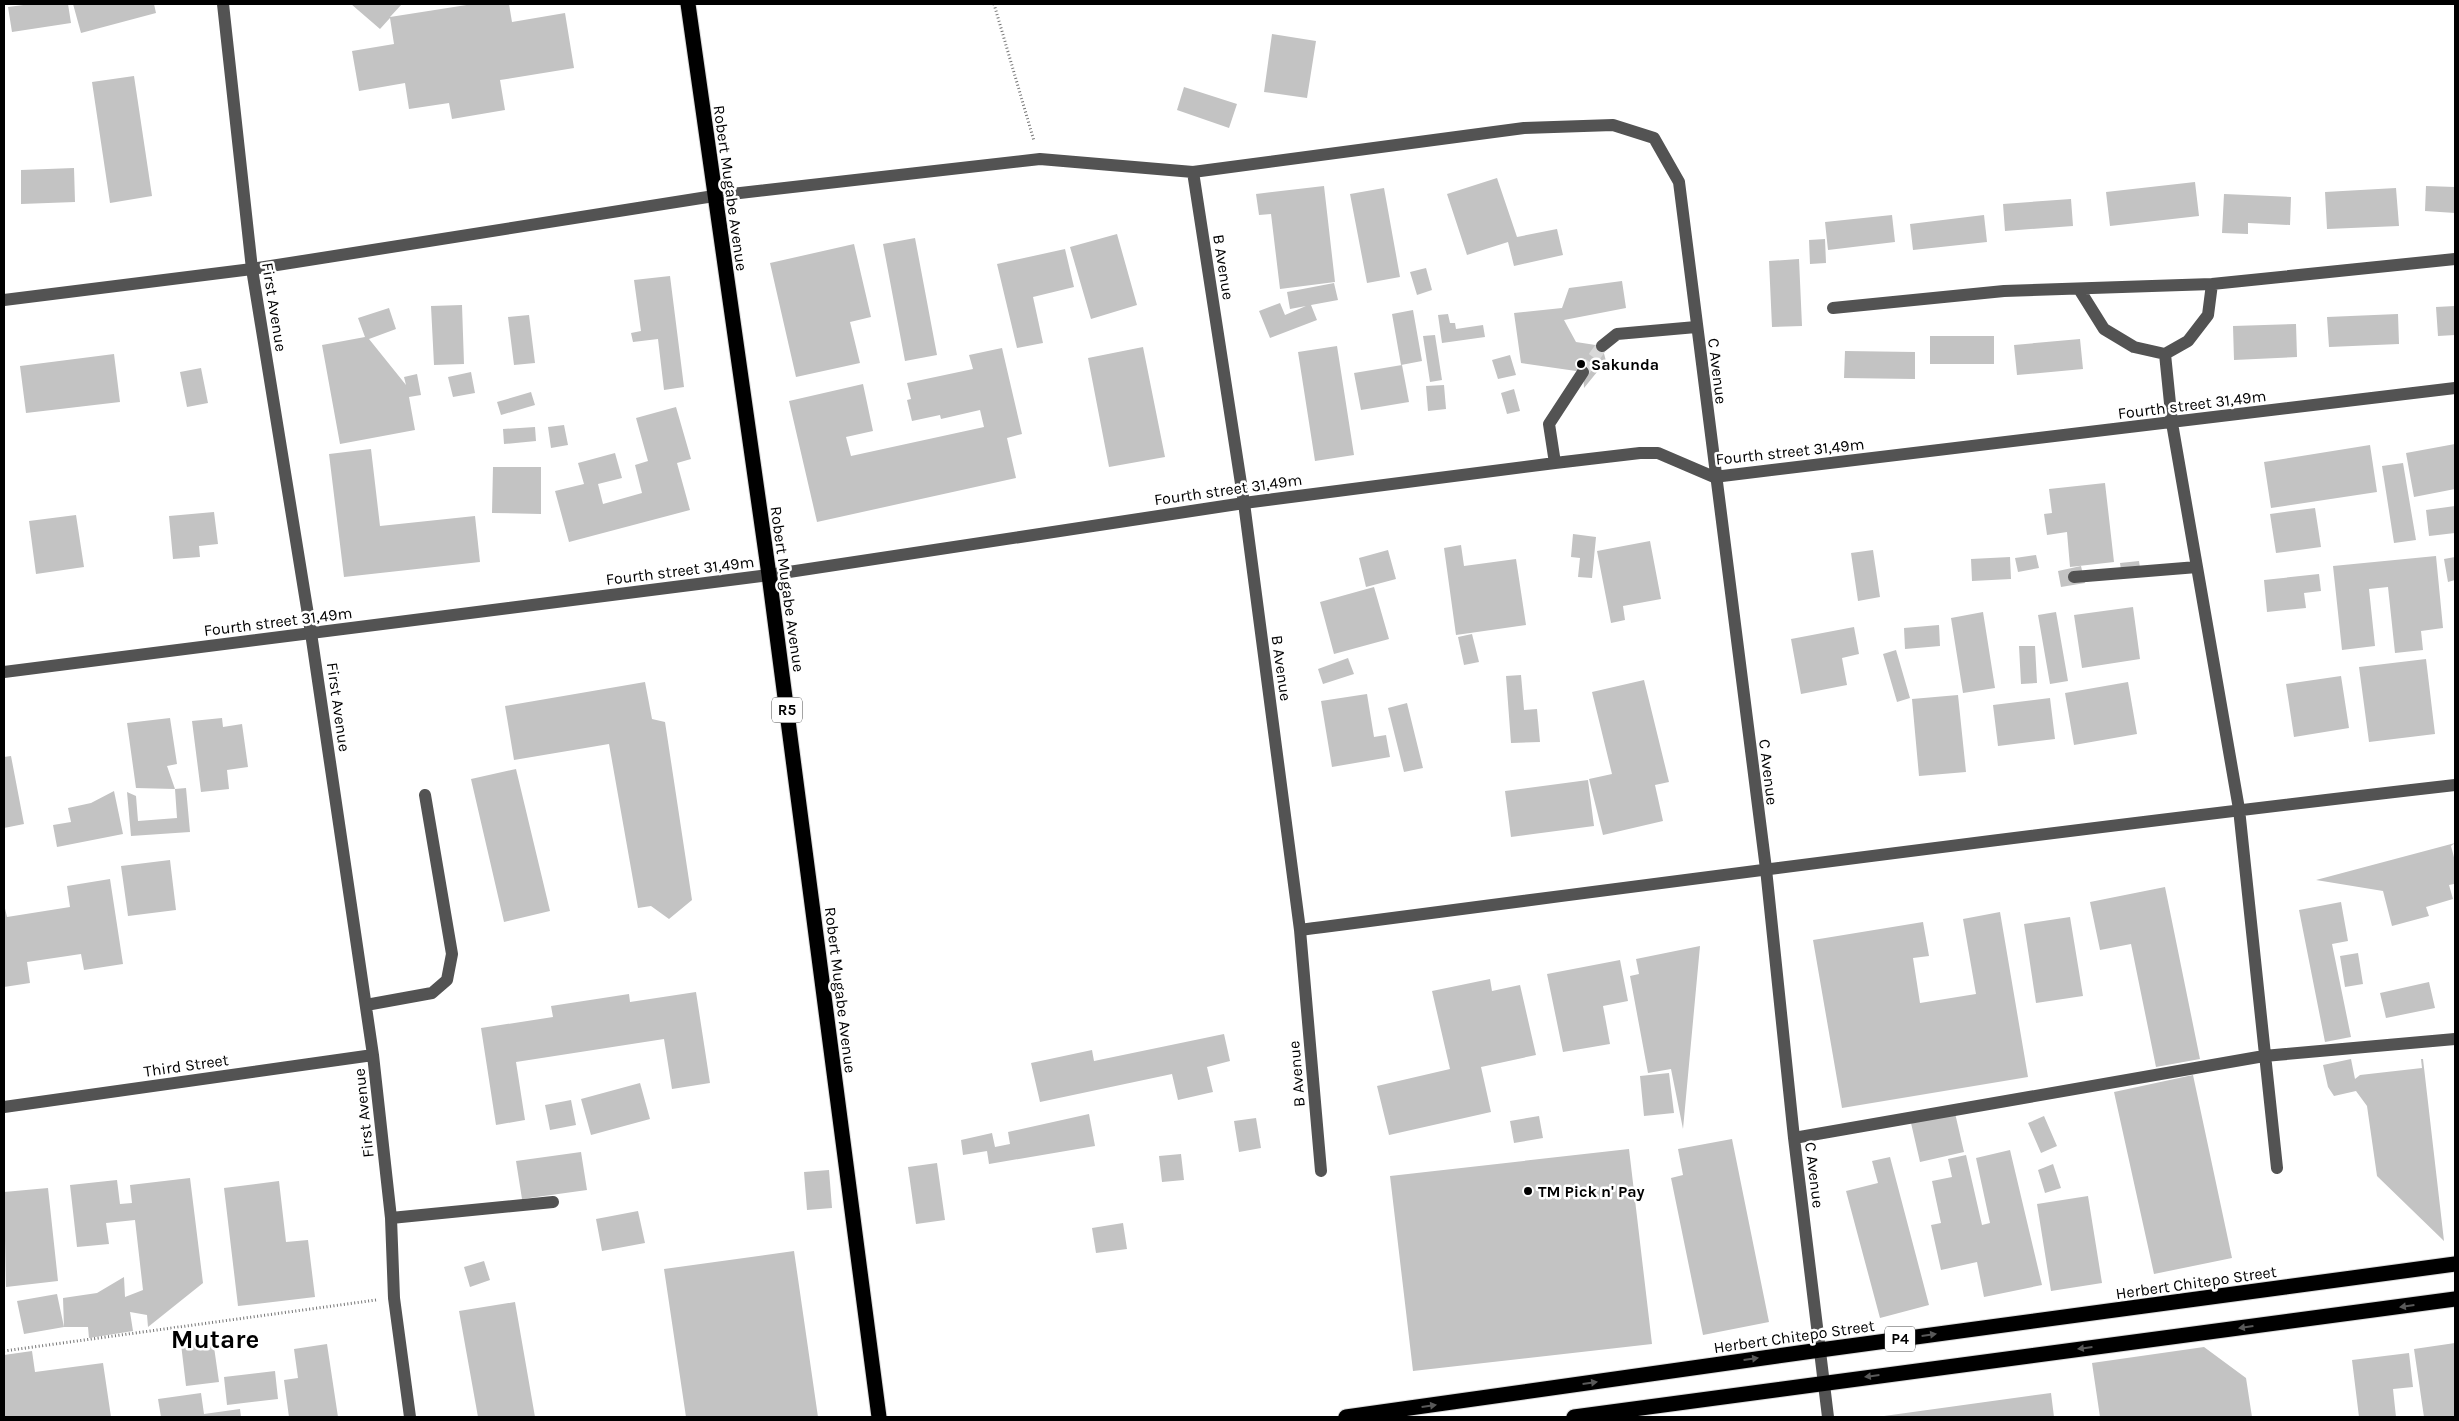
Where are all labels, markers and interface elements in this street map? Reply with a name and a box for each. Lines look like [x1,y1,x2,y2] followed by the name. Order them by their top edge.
[709,104,752,272] street label: Robert Mugabe Avenue
[1209,233,1238,301] street label: B Avenue
[258,261,291,353] street label: First Avenue
[1704,337,1731,405] street label: C Avenue
[1591,355,1659,374] place label: Sakunda
[1575,358,1587,370] marker: Sakunda
[2117,386,2267,423] street label: Fourth street 31,49m
[1715,434,1865,469] street label: Fourth street 31,49m
[1153,470,1303,509] street label: Fourth street 31,49m
[766,505,809,673] street label: Robert Mugabe Avenue
[605,552,755,589] street label: Fourth street 31,49m
[203,603,353,640] street label: Fourth street 31,49m
[1267,634,1296,702] street label: B Avenue
[323,661,354,753] street label: First Avenue
[772,698,802,722] road number: R5
[1755,738,1782,806] street label: C Avenue
[821,906,860,1074] street label: Robert Mugabe Avenue
[1284,1040,1309,1108] street label: B Avenue
[142,1050,230,1081] street label: Third Street
[349,1067,378,1159] street label: First Avenue
[1801,1141,1828,1209] street label: C Avenue
[1538,1182,1645,1201] place label: TM Pick n' Pay
[1522,1185,1534,1197] marker: TM Pick n' Pay
[2114,1262,2278,1303] street label: Herbert Chitepo Street
[2399,1302,2415,1310] one-way arrow
[1712,1316,1876,1357] street label: Herbert Chitepo Street
[2238,1323,2254,1331] one-way arrow
[171,1324,259,1355] district label: Mutare
[1885,1326,1915,1352] road number: P4
[1921,1331,1937,1339] one-way arrow
[2076,1344,2092,1352] one-way arrow
[1743,1355,1759,1363] one-way arrow
[1863,1372,1879,1380] one-way arrow
[1582,1378,1598,1386] one-way arrow
[1421,1401,1437,1409] one-way arrow

